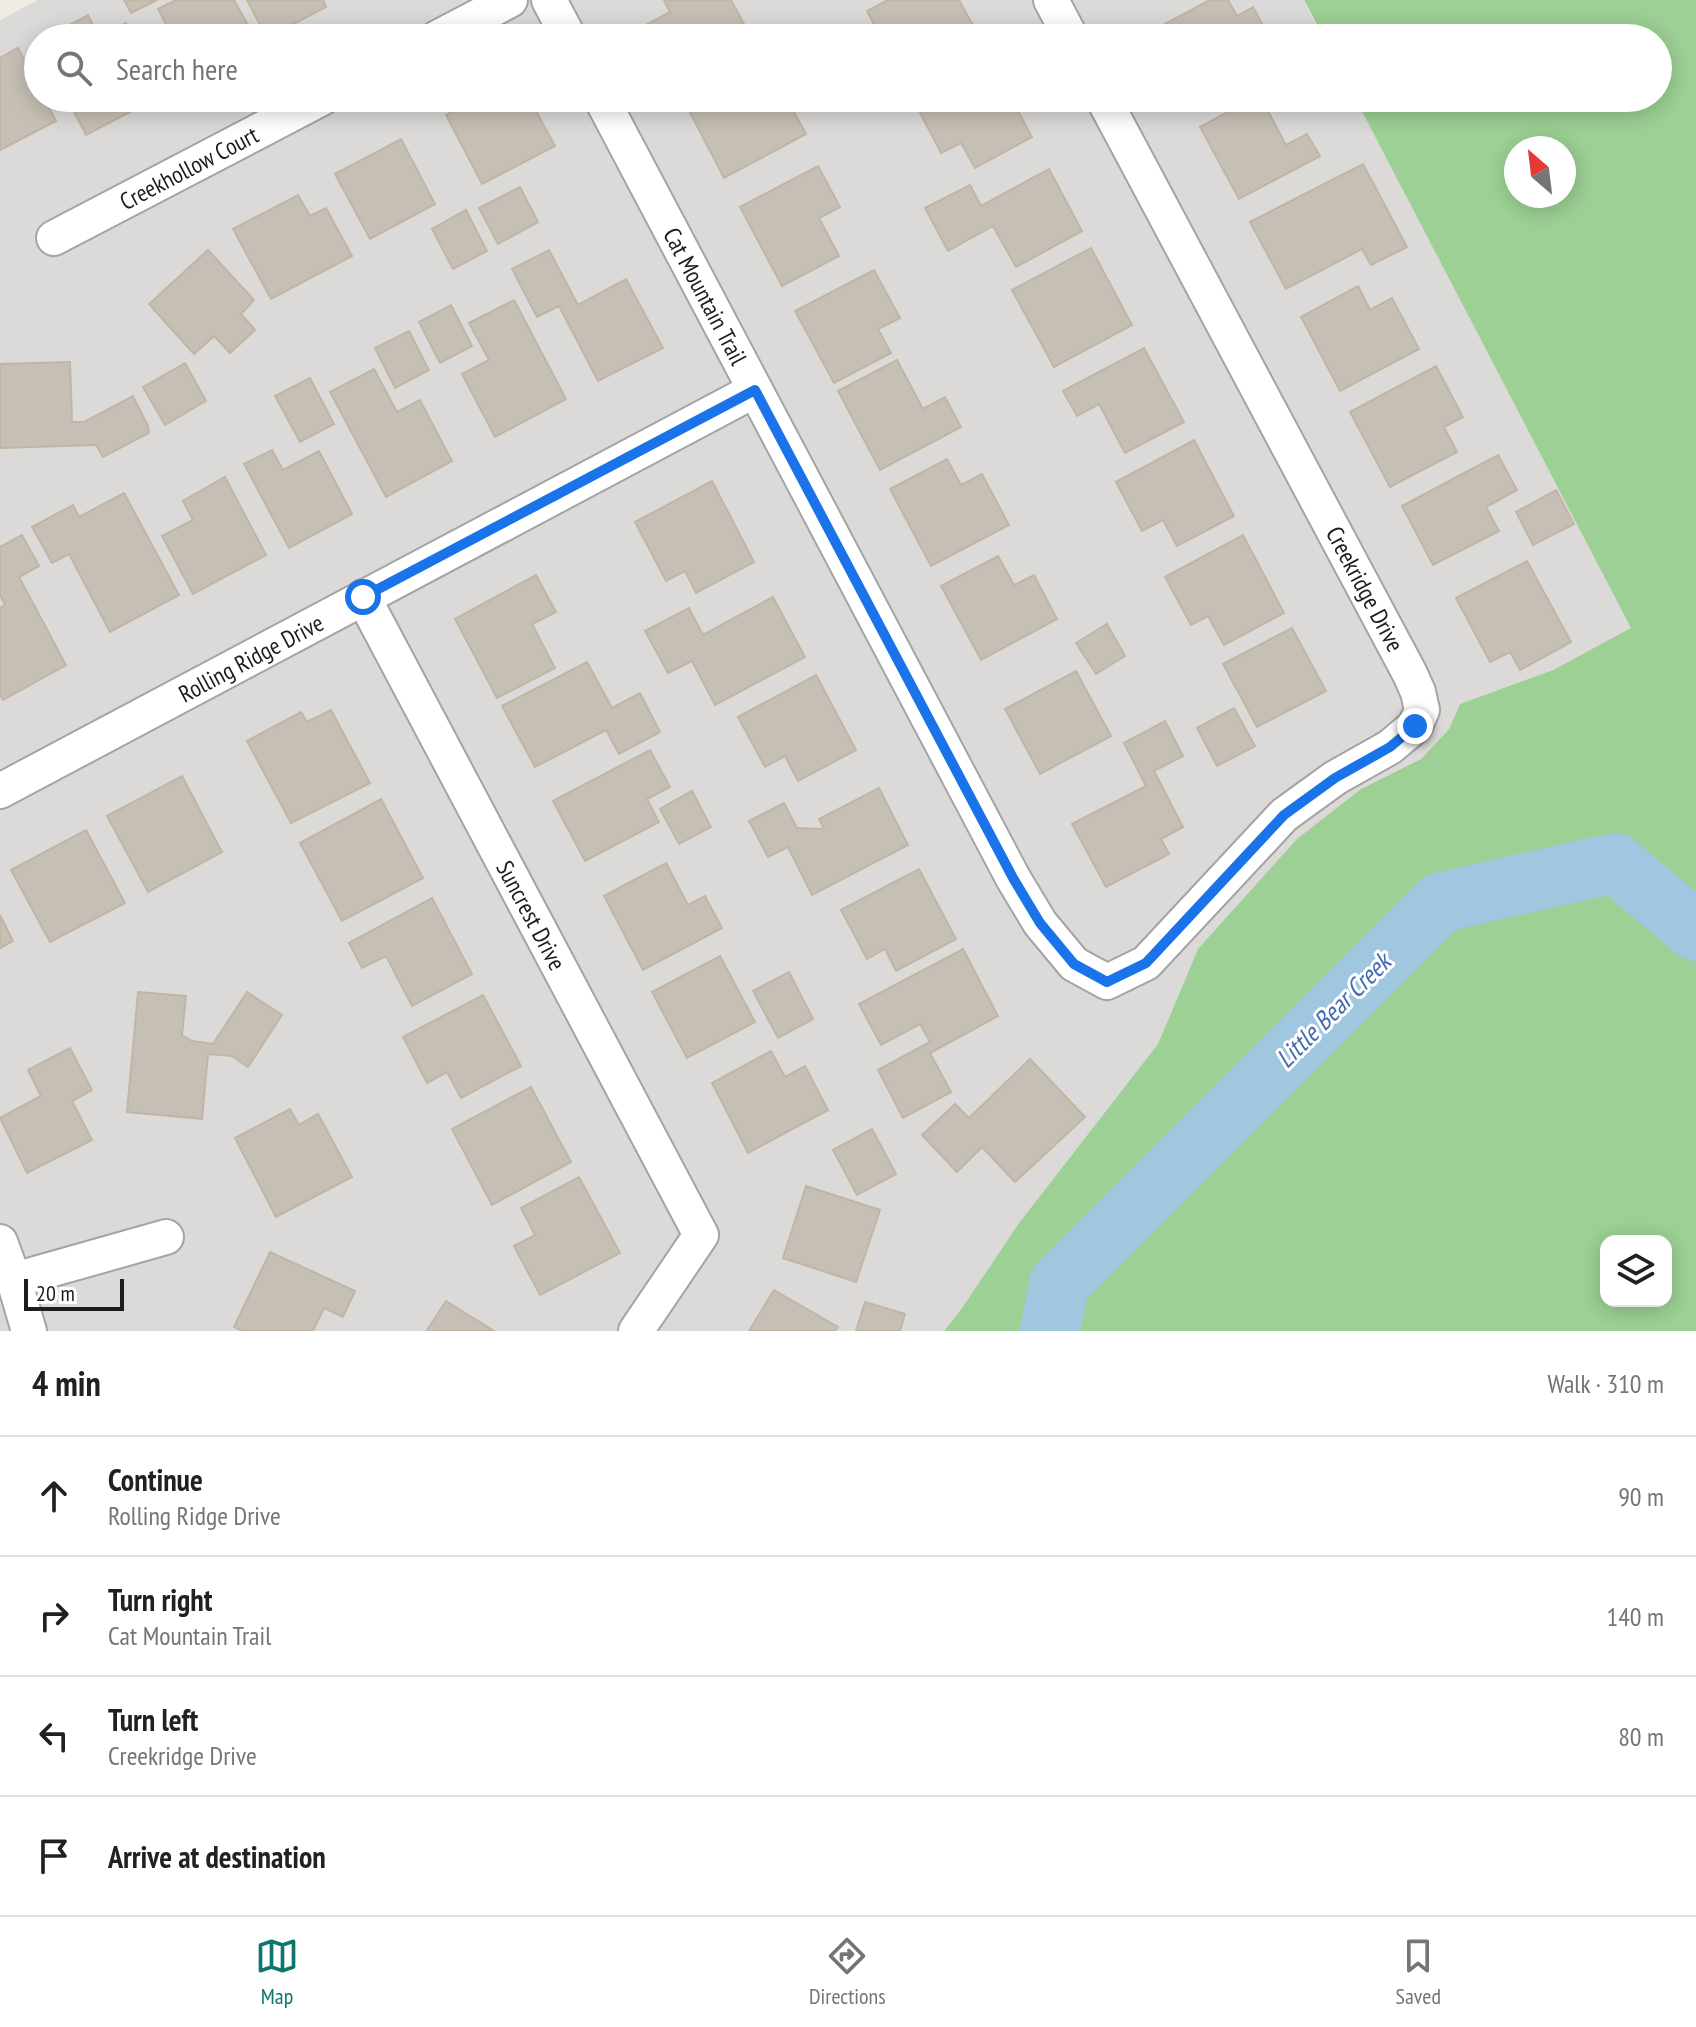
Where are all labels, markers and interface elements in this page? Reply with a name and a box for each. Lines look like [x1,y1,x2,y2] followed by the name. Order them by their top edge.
[24,24,1672,112] search box
[52,46,96,90] icon: search
[116,49,238,88] text: Search here
[114,118,264,217] street label: Creekhollow Court
[1504,136,1576,208] north arrow
[657,222,755,370] street label: Cat Mountain Trail
[1319,521,1411,657] street label: Creekridge Drive
[345,579,381,615] route start
[173,607,329,709] street label: Rolling Ridge Drive
[1397,708,1433,744] route end
[490,855,573,975] street label: Suncrest Drive
[1269,944,1399,1074] water label: Little Bear Creek
[1600,1235,1672,1307] map controls
[1600,1235,1672,1307] button: layers
[24,1275,124,1311] scale bar
[36,1279,75,1307] text: 20 m
[32,1361,101,1405] text: 4 min
[1547,1367,1664,1400] text: Walk · 310 m
[108,1460,203,1499] text: Continue
[32,1474,76,1518] icon: ahead
[1618,1480,1664,1513] text: 90 m
[108,1499,281,1532] text: Rolling Ridge Drive
[108,1580,212,1619] text: Turn right
[32,1594,76,1638] icon: right
[1606,1600,1664,1633] text: 140 m
[108,1619,271,1652] text: Cat Mountain Trail
[108,1700,198,1739] text: Turn left
[32,1714,76,1758] icon: left
[1618,1720,1664,1753] text: 80 m
[108,1739,257,1772] text: Creekridge Drive
[32,1834,76,1878] icon: arrive
[108,1837,326,1876] text: Arrive at destination
[255,1934,299,2010] tab: Map
[809,1934,886,2010] tab: Directions
[1396,1934,1441,2010] tab: Saved

